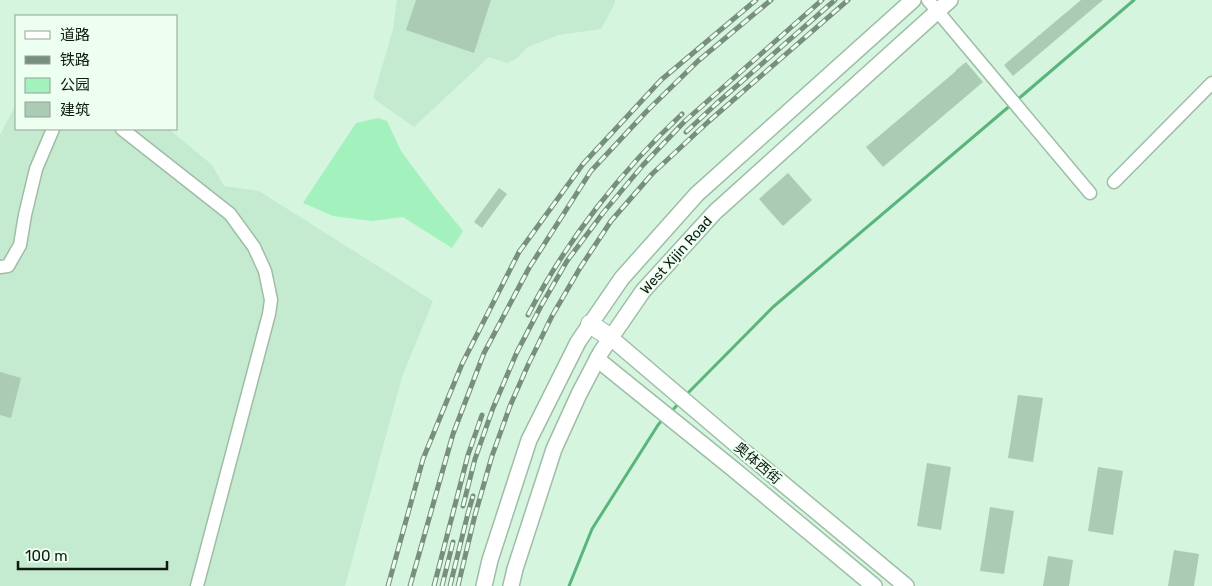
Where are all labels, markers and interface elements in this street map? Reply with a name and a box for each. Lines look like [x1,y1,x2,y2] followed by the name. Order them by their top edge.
[15,15,178,130] legend
[60,26,90,44] text: 道路
[60,51,90,69] text: 铁路
[60,76,90,94] text: 公园
[60,101,90,119] text: 建筑
[637,213,716,298] street label: West Xijin Road
[731,439,785,488] street label: 奥体西街
[18,538,166,570] scale bar
[25,547,67,565] text: 100 m

